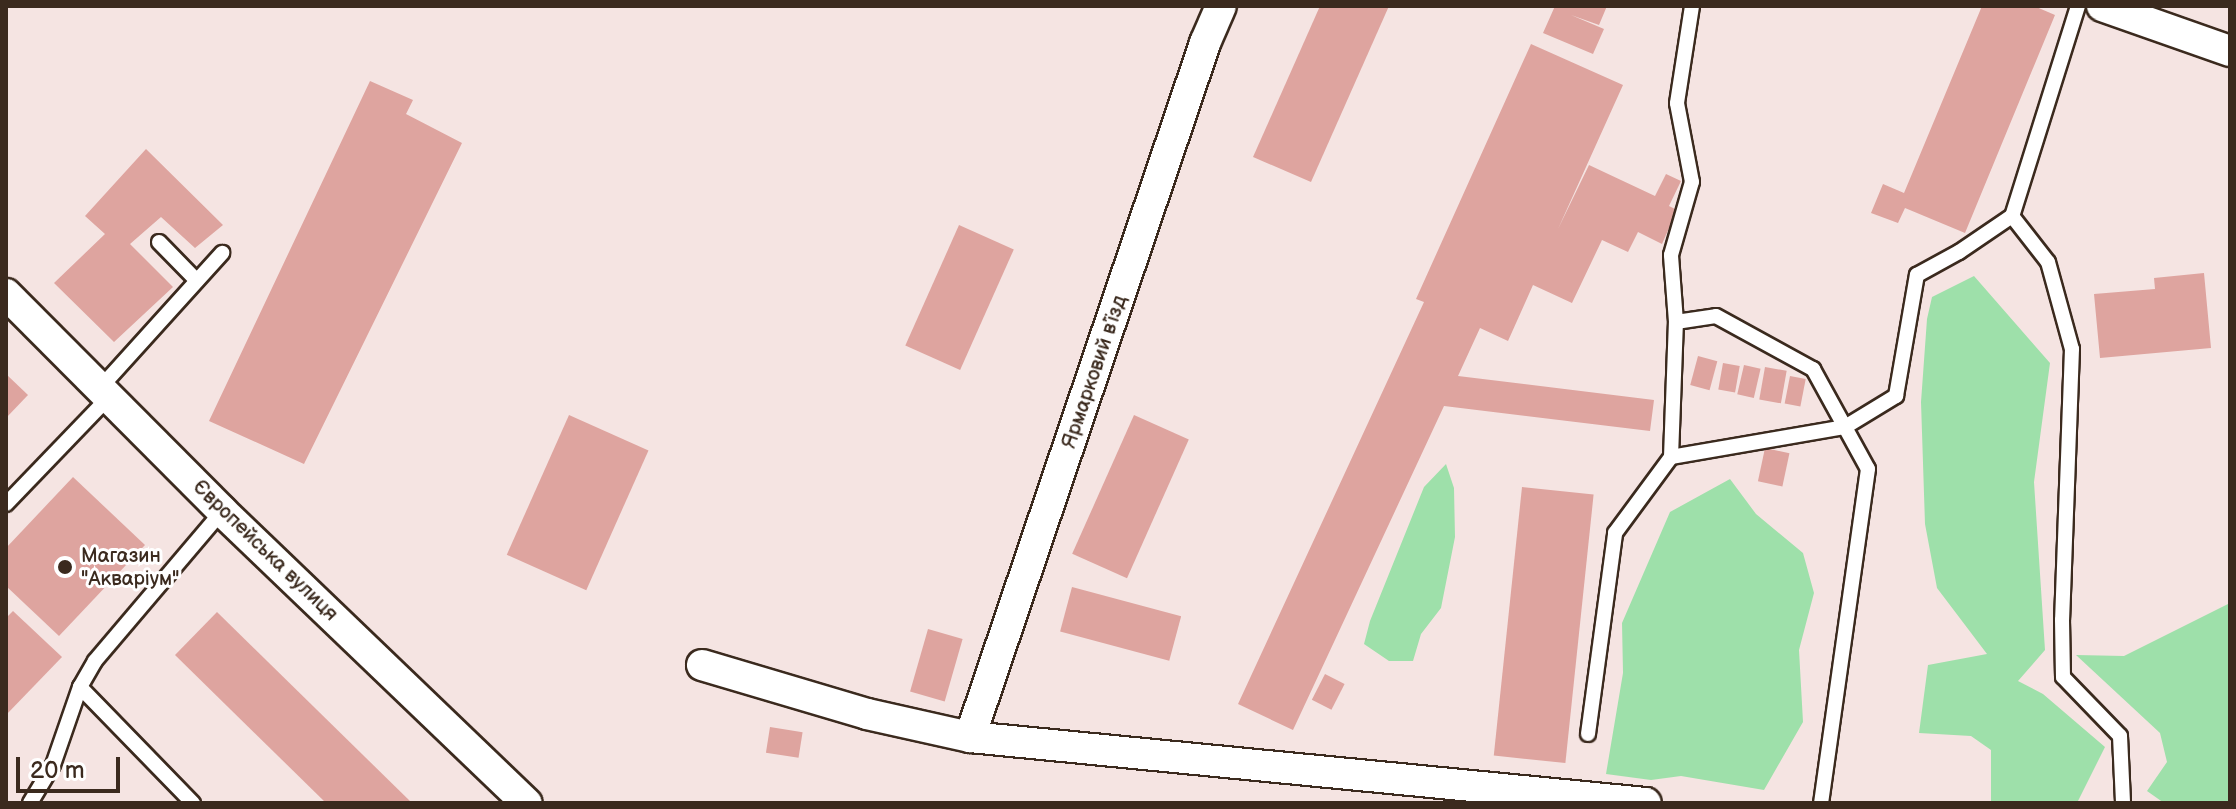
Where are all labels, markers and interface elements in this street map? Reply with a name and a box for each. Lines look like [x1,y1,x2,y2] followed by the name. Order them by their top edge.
[1058,292,1132,452] street label: Ярмарковий вʼїзд
[187,476,343,626] street label: Європейська вулиця
[81,544,180,591] place label: Магазин "Акваріум"
[56,558,74,576] marker: Магазин "Акваріум"
[20,741,124,791] scale bar
[30,756,85,785] text: 20 m

